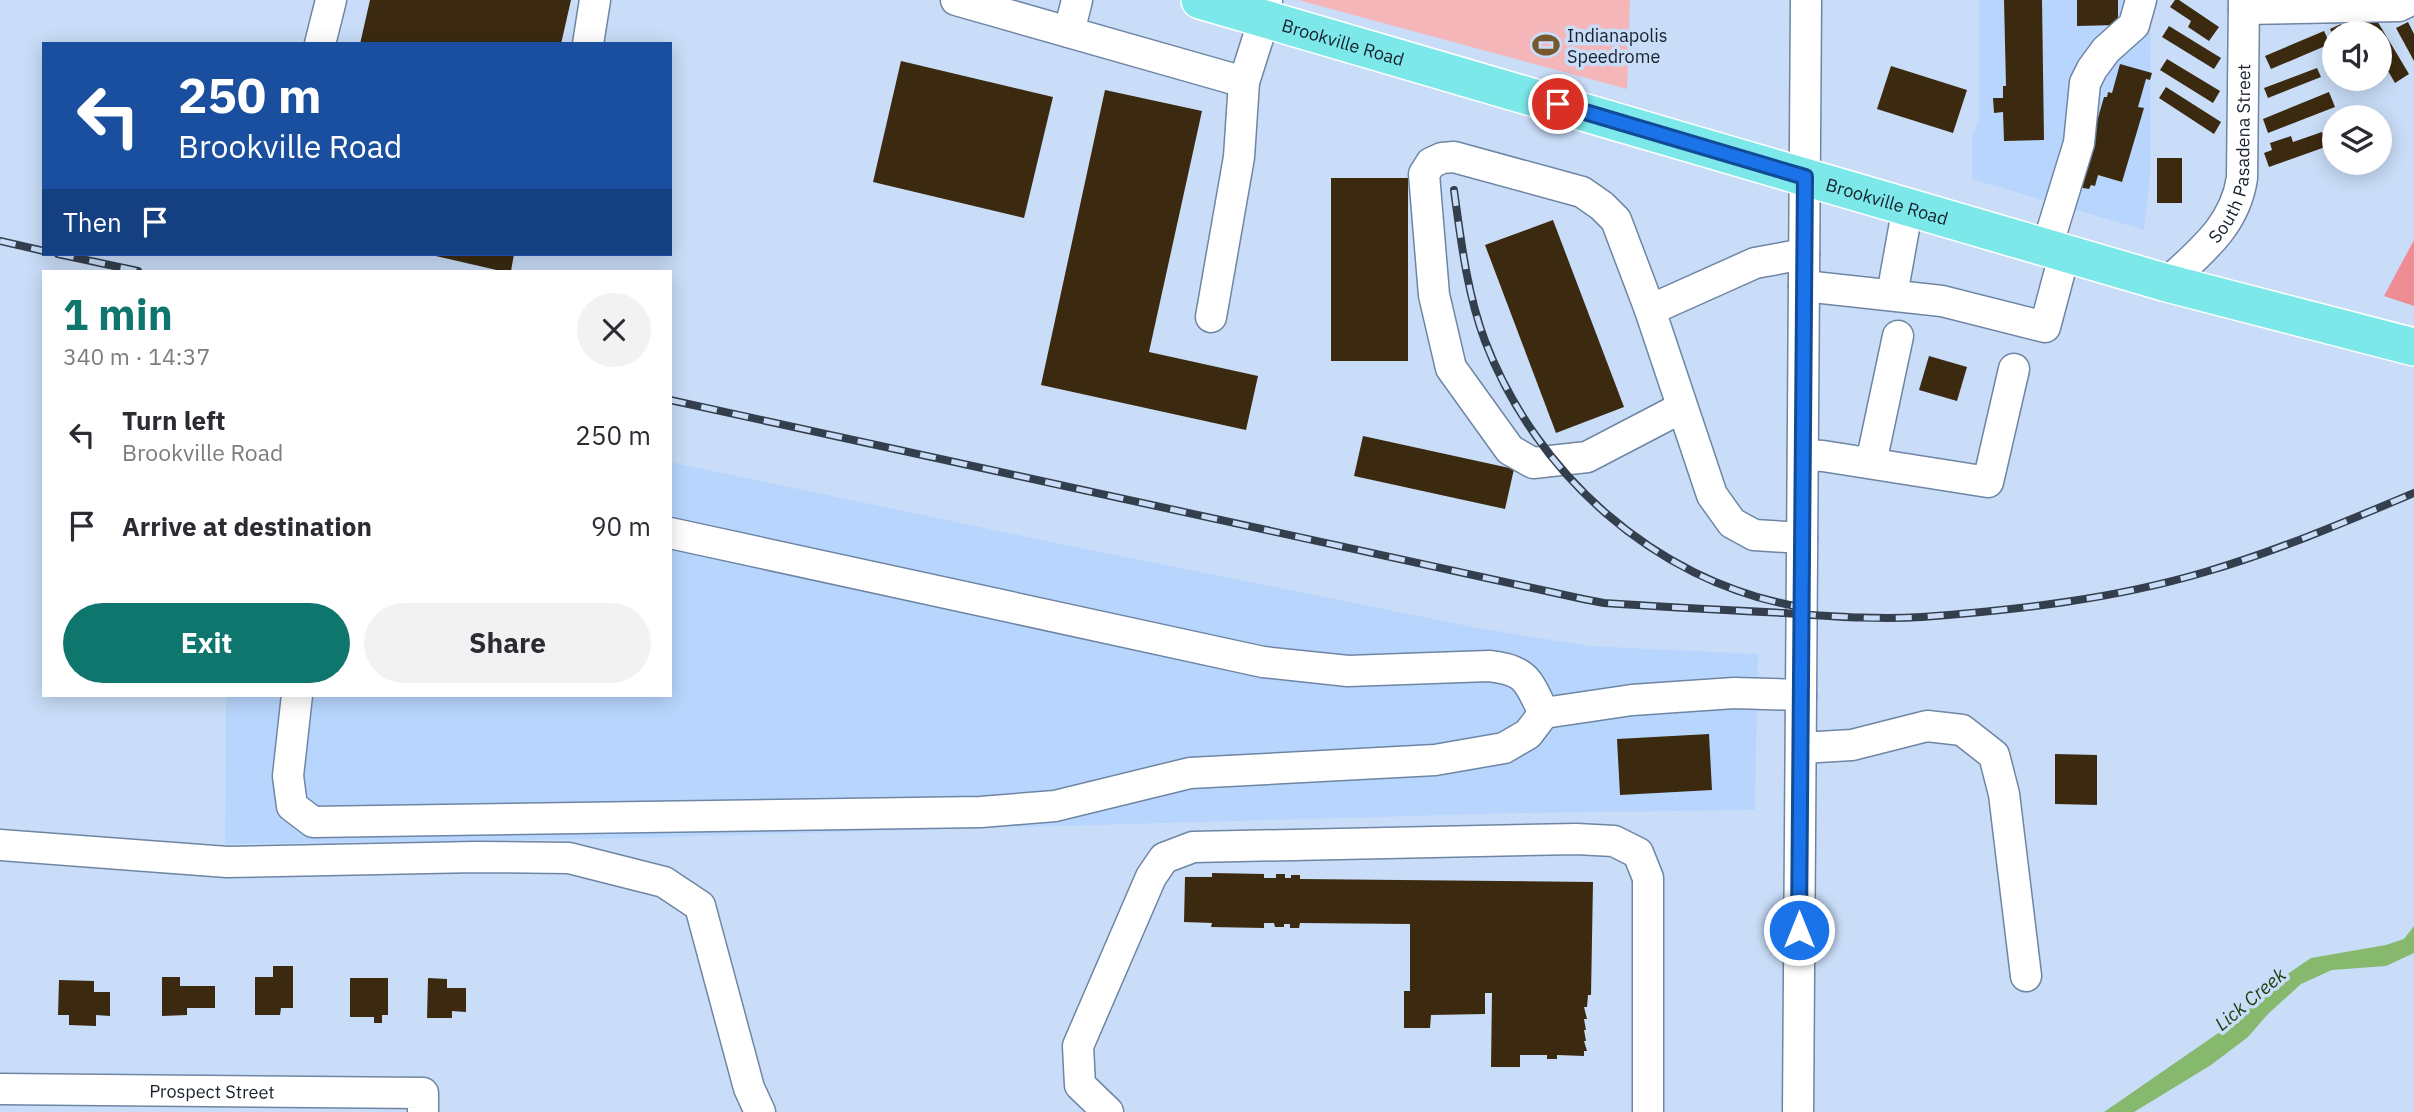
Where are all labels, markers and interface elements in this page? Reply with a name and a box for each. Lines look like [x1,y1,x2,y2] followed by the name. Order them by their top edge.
[1279,13,1407,71] street label: Brookville Road
[2322,21,2392,175] map controls
[2322,21,2392,91] button: sound
[1567,24,1668,68] place label: Indianapolis Speedrome
[1531,30,1561,60] sports icon: Indianapolis Speedrome
[178,63,322,126] text: 250 m
[2203,64,2255,247] street label: South Pasadena Street
[63,70,154,161] icon: left
[1528,74,1588,134] pin
[1539,85,1577,123] icon: arrive
[2322,105,2392,175] button: layers
[178,125,402,167] text: Brookville Road
[1823,172,1951,230] street label: Brookville Road
[136,203,174,241] icon: arrive
[63,205,122,239] text: Then
[63,287,173,342] text: 1 min
[577,293,651,367] button: close
[63,341,210,371] text: 340 m · 14:37
[122,403,225,437] text: Turn left
[63,416,101,454] icon: left
[575,418,651,452] text: 250 m
[122,437,283,467] text: Brookville Road
[63,507,101,545] icon: arrive
[122,509,372,543] text: Arrive at destination
[591,509,651,543] text: 90 m
[63,603,350,683] button: Exit
[364,603,651,683] button: Share
[1762,893,1836,967] position arrow
[2210,962,2291,1036] water label: Lick Creek
[149,1079,275,1103] street label: Prospect Street

